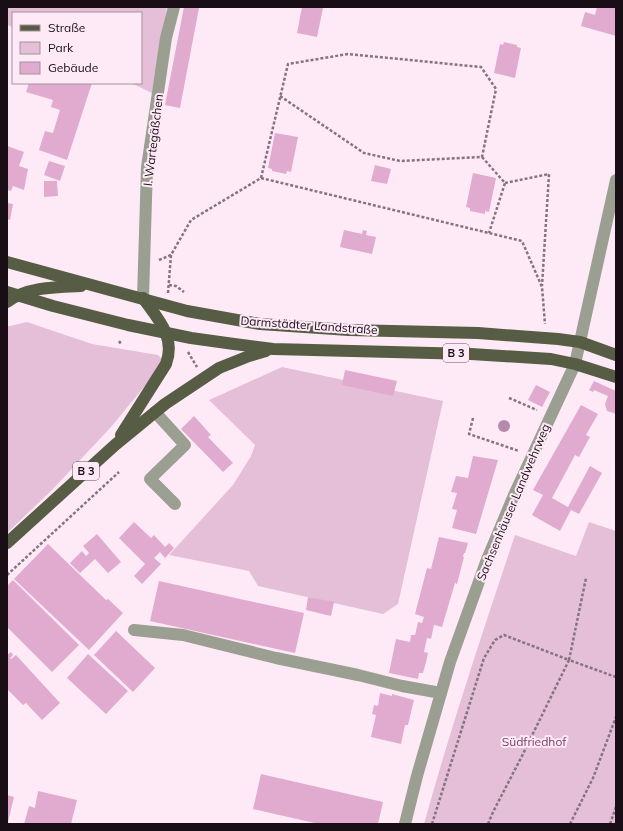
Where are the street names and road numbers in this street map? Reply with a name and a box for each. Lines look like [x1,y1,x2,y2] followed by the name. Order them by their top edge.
[140,93,166,187] street label: I. Wartegäßchen
[240,313,378,337] street label: Darmstädter Landstraße
[443,344,469,362] road number: B 3
[473,421,553,583] street label: Sachsenhäuser Landwehrweg
[73,462,99,480] road number: B 3

